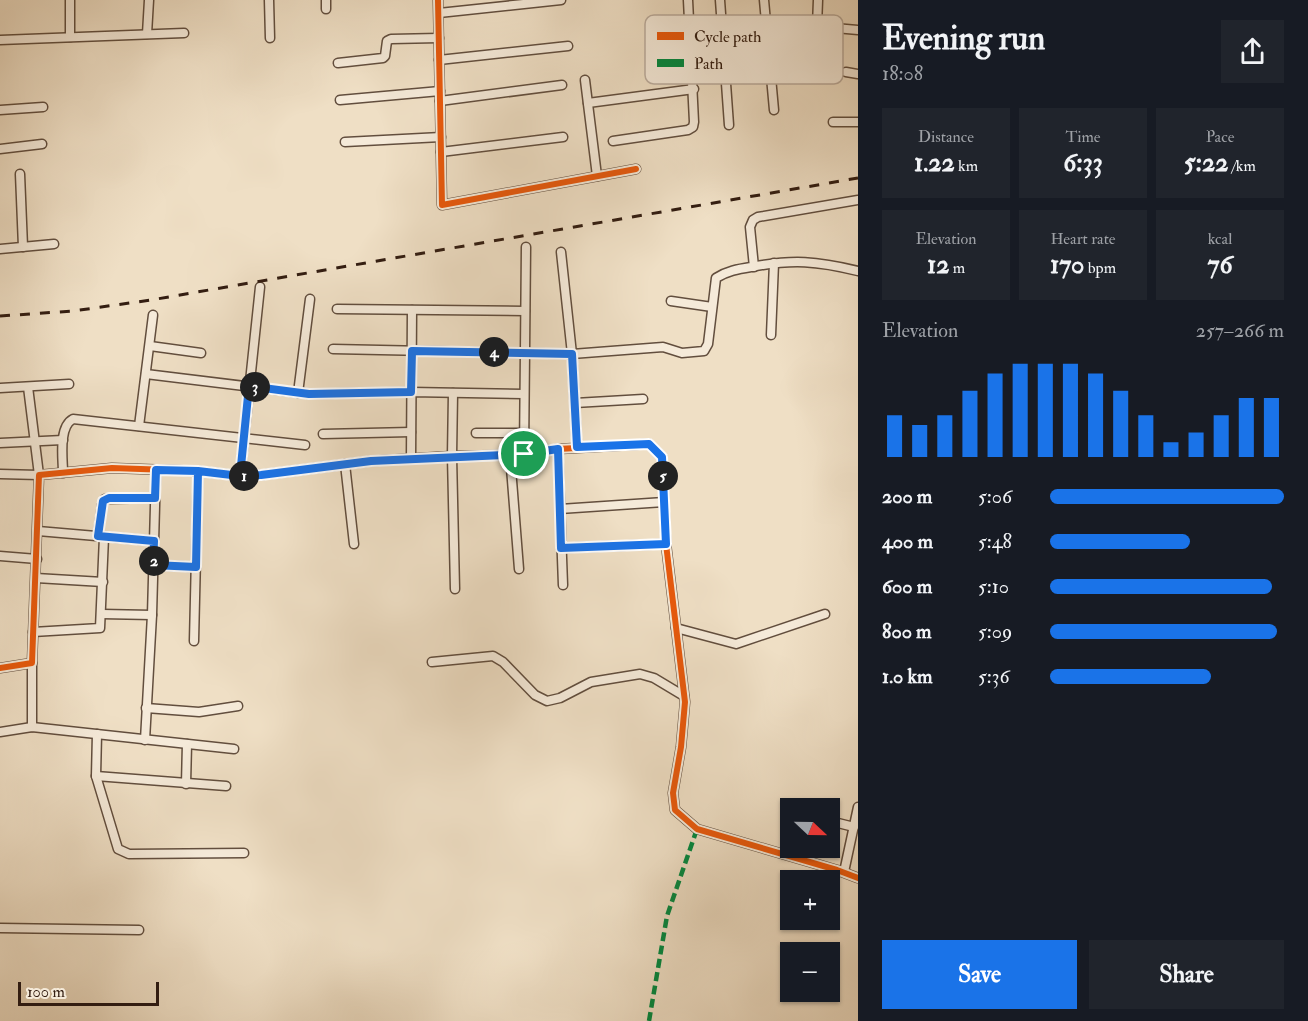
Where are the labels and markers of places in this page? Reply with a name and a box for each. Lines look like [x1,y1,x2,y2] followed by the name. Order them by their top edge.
[479,337,509,367] pin: 4
[240,372,270,402] pin: 3
[498,428,549,479] pin
[229,461,259,491] pin: 1
[648,461,678,491] pin: 5
[139,546,169,576] pin: 2

